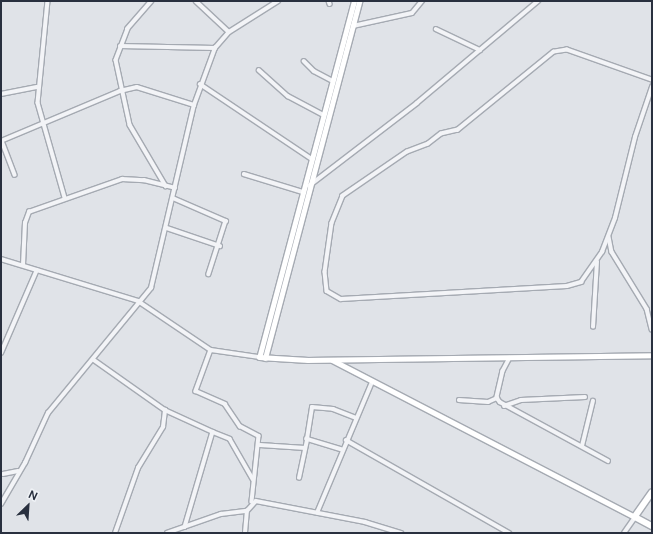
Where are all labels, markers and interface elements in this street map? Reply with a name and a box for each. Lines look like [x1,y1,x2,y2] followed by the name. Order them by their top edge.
[8,486,48,526] north arrow
[27,488,40,502] text: N

